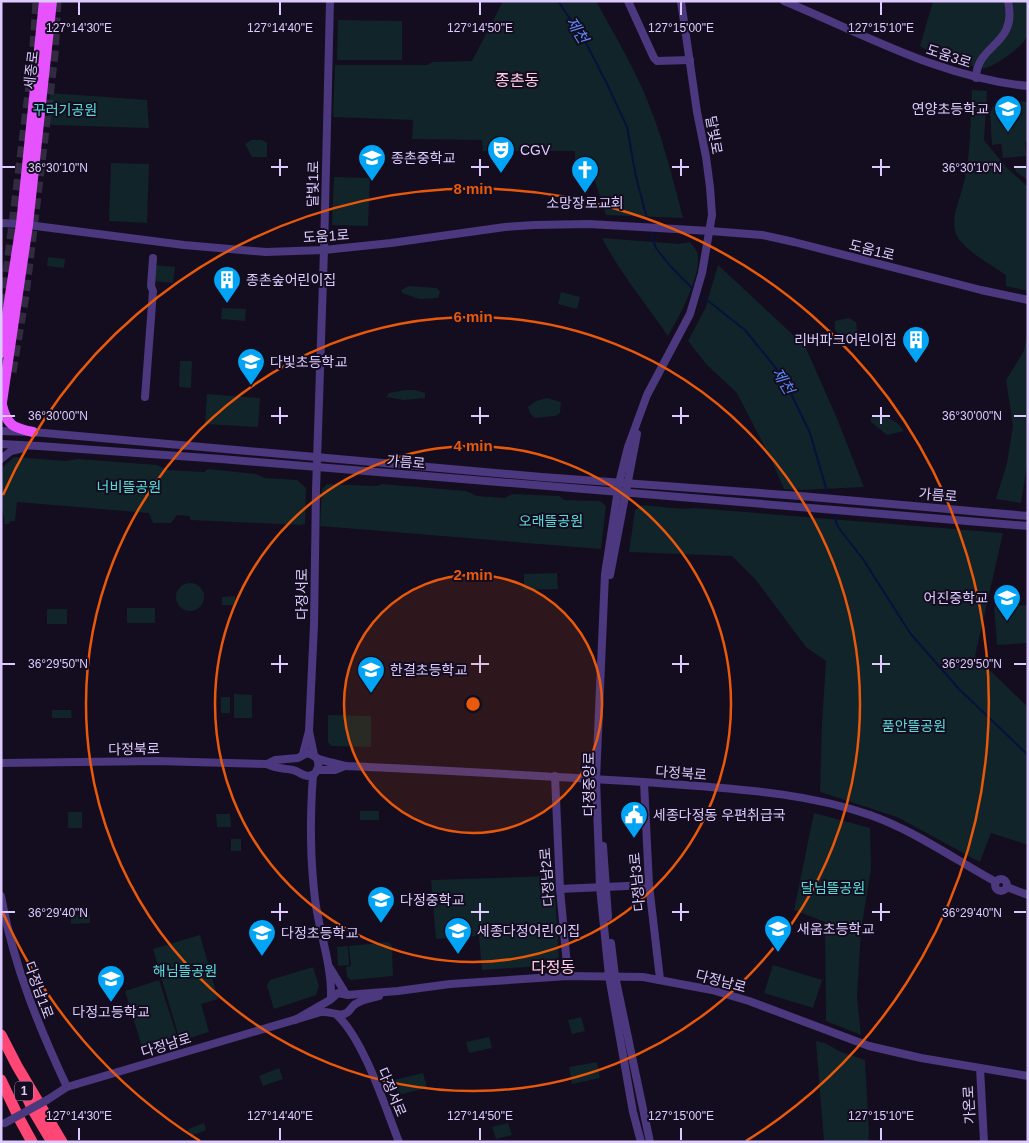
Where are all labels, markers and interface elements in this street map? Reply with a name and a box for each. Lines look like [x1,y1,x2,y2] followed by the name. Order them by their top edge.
[563,14,593,48] water label: 제천
[46,21,112,35] text: 127°14'30"E
[247,21,313,35] text: 127°14'40"E
[447,21,513,35] text: 127°14'50"E
[648,21,714,35] text: 127°15'00"E
[848,21,914,35] text: 127°15'10"E
[924,41,974,71] street label: 도움3로
[21,50,41,90] street label: 세종로
[495,72,539,89] district label: 종촌동
[993,94,1023,133] school or university icon: 연양초등학교
[912,101,989,117] place label: 연양초등학교
[33,102,97,118] park label: 꾸러기공원
[703,115,725,156] street label: 달빛로
[486,135,516,174] theatre icon: CGV
[520,142,551,158] place label: CGV
[357,143,387,182] school or university icon: 종촌중학교
[391,150,456,166] place label: 종촌중학교
[570,155,600,194] church icon: 소망장로교회
[28,161,88,175] text: 36°30'10"N
[305,161,321,207] street label: 달빛1로
[942,161,1002,175] text: 36°30'10"N
[453,180,493,197] text: 8 min
[546,195,624,211] place label: 소망장로교회
[302,226,350,246] street label: 도움1로
[848,237,897,263] street label: 도움1로
[212,265,242,304] building icon: 종촌숲어린이집
[246,272,336,288] place label: 종촌숲어린이집
[453,308,493,325] text: 6 min
[901,325,931,364] building icon: 리버파크어린이집
[794,332,897,348] place label: 리버파크어린이집
[236,347,266,386] school or university icon: 다빛초등학교
[270,354,347,370] place label: 다빛초등학교
[769,365,799,399] water label: 제천
[28,409,88,423] text: 36°30'00"N
[942,409,1002,423] text: 36°30'00"N
[453,437,493,454] text: 4 min
[386,452,426,472] street label: 가름로
[97,479,161,495] park label: 너비뜰공원
[918,485,958,505] street label: 가름로
[519,513,583,529] park label: 오래뜰공원
[453,566,493,583] text: 2 min
[294,568,310,620] street label: 다정서로
[992,583,1022,622] school or university icon: 어진중학교
[924,590,988,606] place label: 어진중학교
[356,655,386,694] school or university icon: 한결초등학교
[28,657,88,671] text: 36°29'50"N
[942,657,1002,671] text: 36°29'50"N
[390,662,467,678] place label: 한결초등학교
[464,695,482,713] centre of rings
[882,718,946,734] park label: 품안뜰공원
[108,741,160,757] street label: 다정북로
[581,752,597,816] street label: 다정중앙로
[655,763,707,783] street label: 다정북로
[619,800,649,839] public building icon: 세종다정동 우편취급국
[653,807,786,823] place label: 세종다정동 우편취급국
[537,847,557,907] street label: 다정남2로
[626,852,648,912] street label: 다정남3로
[801,880,865,896] park label: 달님뜰공원
[366,885,396,924] school or university icon: 다정중학교
[400,892,465,908] place label: 다정중학교
[28,906,88,920] text: 36°29'40"N
[942,906,1002,920] text: 36°29'40"N
[763,914,793,953] school or university icon: 새움초등학교
[443,916,473,955] school or university icon: 세종다정어린이집
[247,918,277,957] school or university icon: 다정초등학교
[797,921,874,937] place label: 새움초등학교
[477,923,580,939] place label: 세종다정어린이집
[281,925,358,941] place label: 다정초등학교
[21,959,57,1021] street label: 다정남1로
[531,959,575,976] district label: 다정동
[153,963,217,979] park label: 해님뜰공원
[96,964,126,1003] school or university icon: 다정고등학교
[694,967,748,995] street label: 다정남로
[72,1004,150,1020] place label: 다정고등학교
[139,1030,193,1060] street label: 다정남로
[375,1065,409,1119] street label: 다정서로
[15,1082,33,1100] road number: 1
[960,1085,978,1125] street label: 가온로
[46,1109,112,1123] text: 127°14'30"E
[247,1109,313,1123] text: 127°14'40"E
[447,1109,513,1123] text: 127°14'50"E
[648,1109,714,1123] text: 127°15'00"E
[848,1109,914,1123] text: 127°15'10"E

